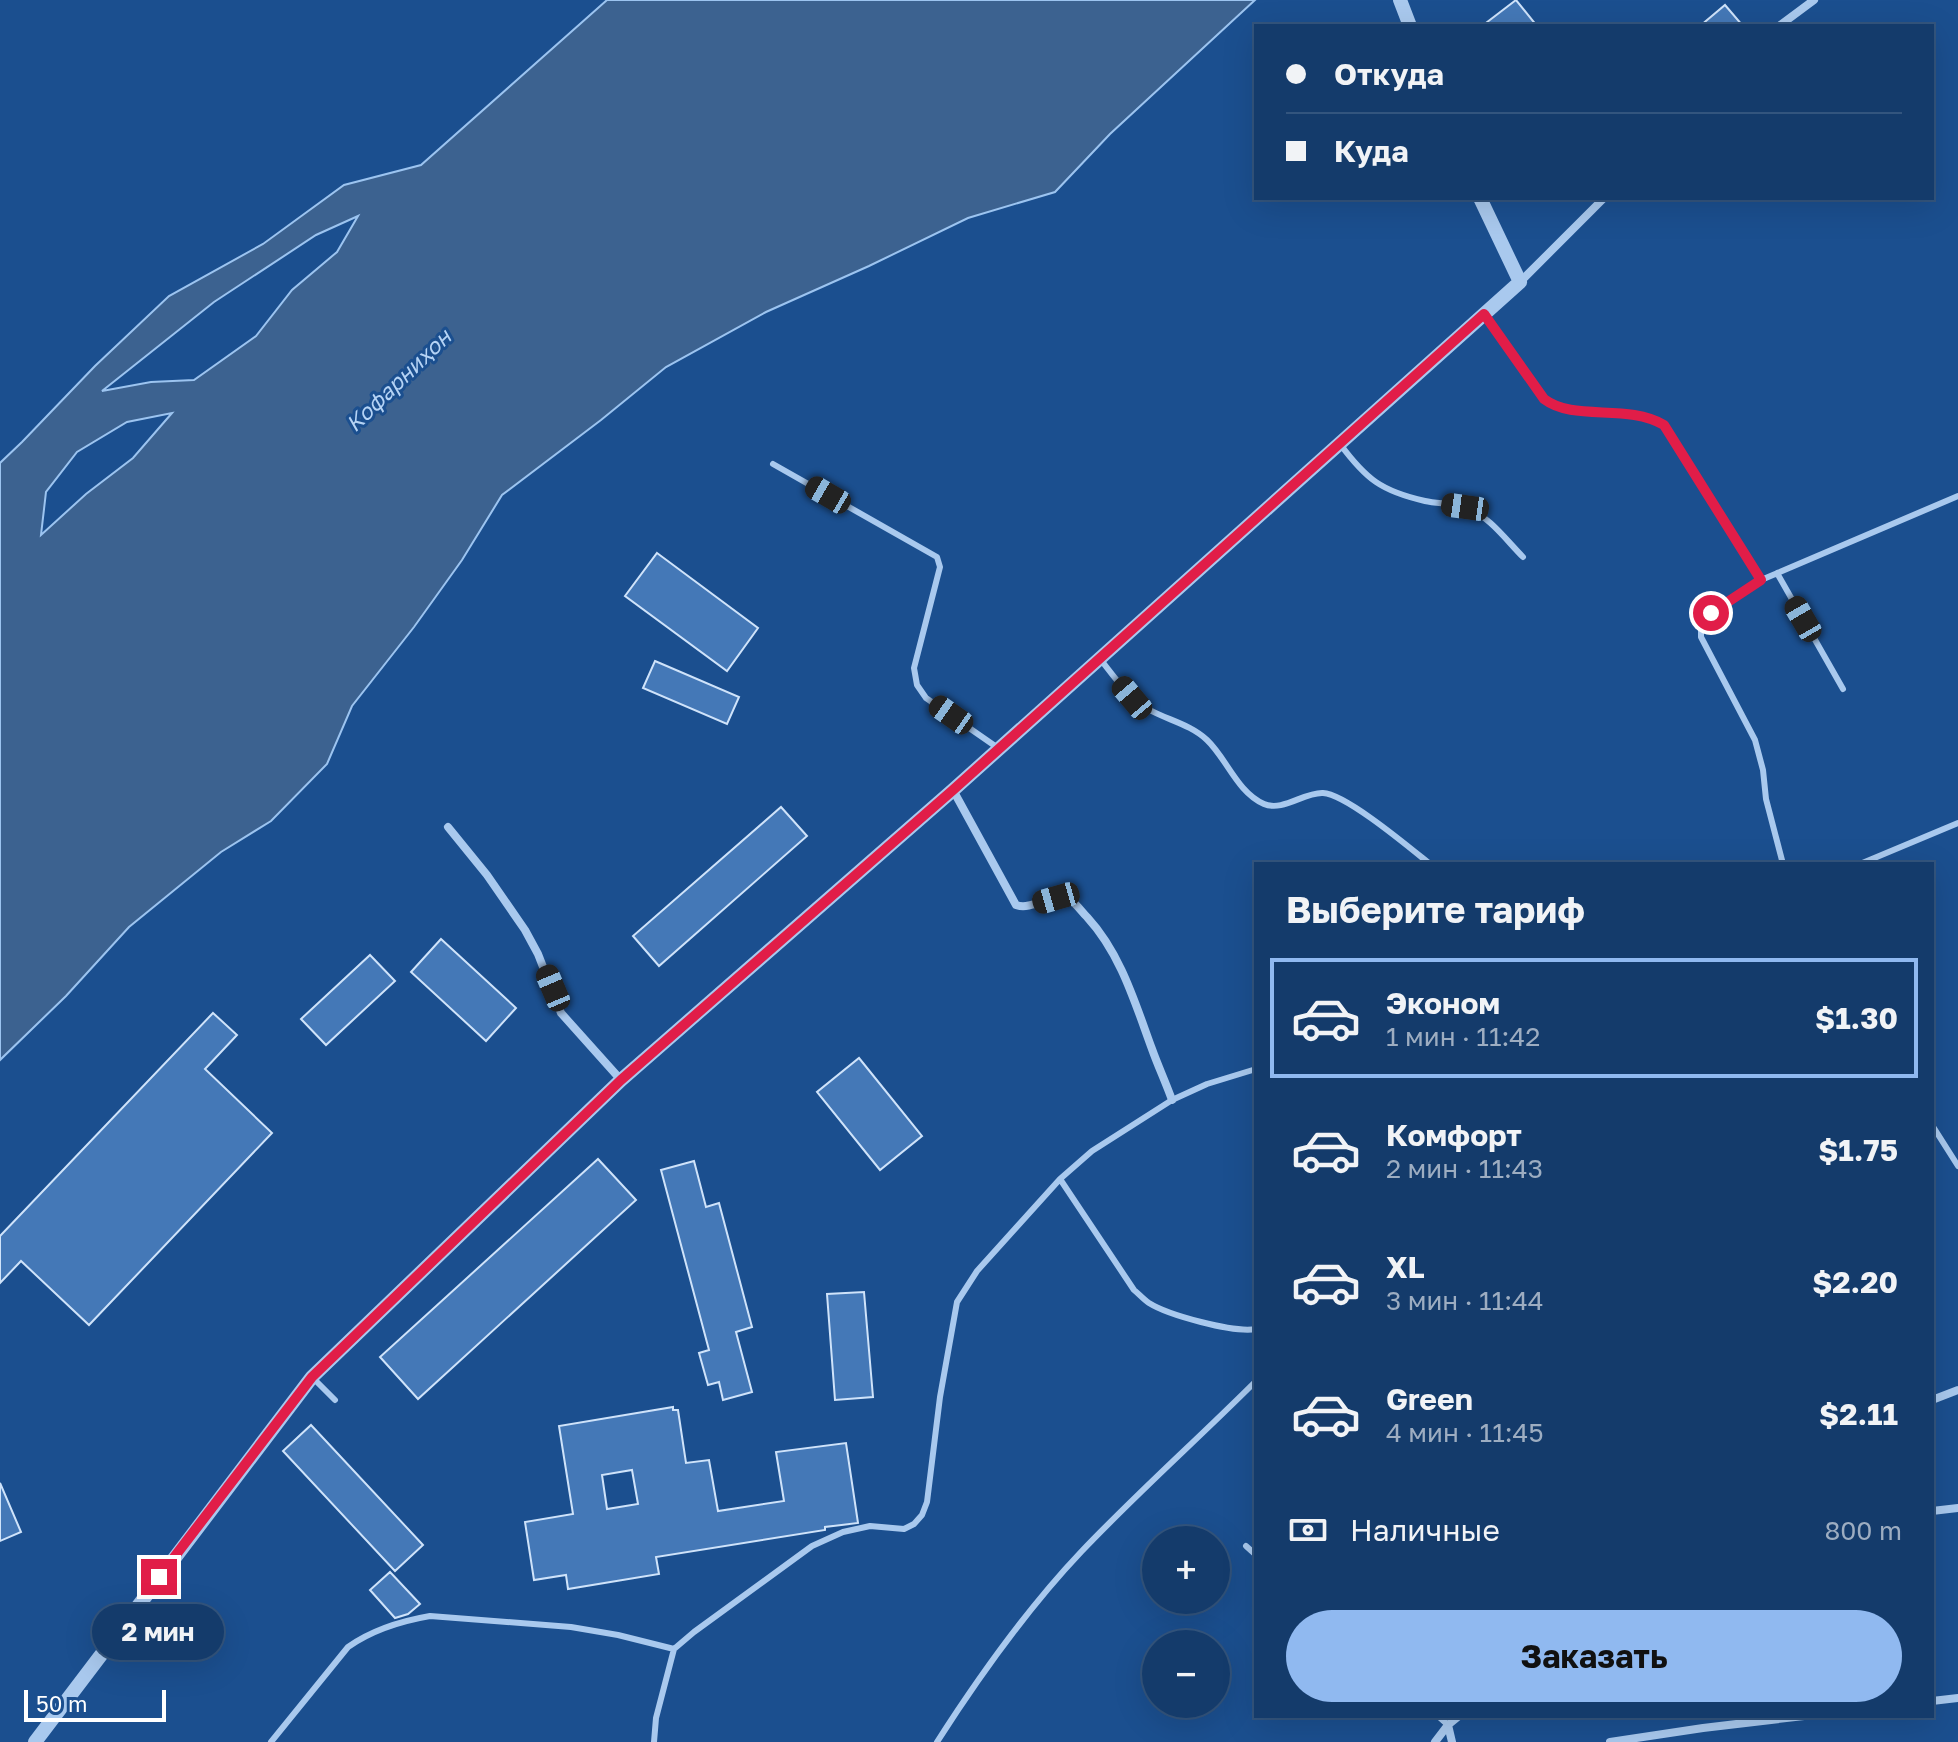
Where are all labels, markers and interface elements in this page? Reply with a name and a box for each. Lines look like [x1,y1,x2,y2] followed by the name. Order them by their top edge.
[1334,56,1444,92] text: Откуда
[1334,133,1409,169] text: Куда
[340,322,457,437] water label: Кофарниҳон
[801,473,855,517] car
[1440,492,1490,522] car
[1781,592,1825,646] car
[1693,595,1729,631] route start
[1107,672,1157,724] car
[924,691,978,739] car
[1030,880,1082,916] car
[1286,888,1585,931] text: Выберите тариф
[533,961,573,1015] car
[1290,982,1362,1054] icon: car
[1386,985,1500,1021] text: Эконом
[1815,1000,1898,1036] text: $1.30
[1386,1021,1540,1052] text: 1 мин · 11:42
[1290,1114,1362,1186] icon: car
[1386,1117,1522,1153] text: Комфорт
[1818,1132,1898,1168] text: $1.75
[1386,1153,1543,1184] text: 2 мин · 11:43
[1290,1246,1362,1318] icon: car
[1386,1249,1425,1285] text: XL
[1812,1264,1898,1300] text: $2.20
[1386,1285,1544,1316] text: 3 мин · 11:44
[1290,1378,1362,1450] icon: car
[1386,1381,1473,1417] text: Green
[1819,1396,1898,1432] text: $2.11
[1386,1417,1544,1448] text: 4 мин · 11:45
[1286,1508,1330,1552] icon: cash
[1350,1512,1500,1548] text: Наличные
[1824,1515,1902,1546] text: 800 m
[1142,1526,1230,1718] map controls
[1142,1526,1230,1614] button: +
[141,1559,177,1595] route end
[93,1605,225,1661] callout: 2 мин
[1286,1610,1902,1702] button: Заказать
[122,1616,194,1647] text: 2 мин
[1142,1630,1230,1718] button: −
[24,1686,166,1722] scale bar
[36,1690,87,1717] text: 50 m

